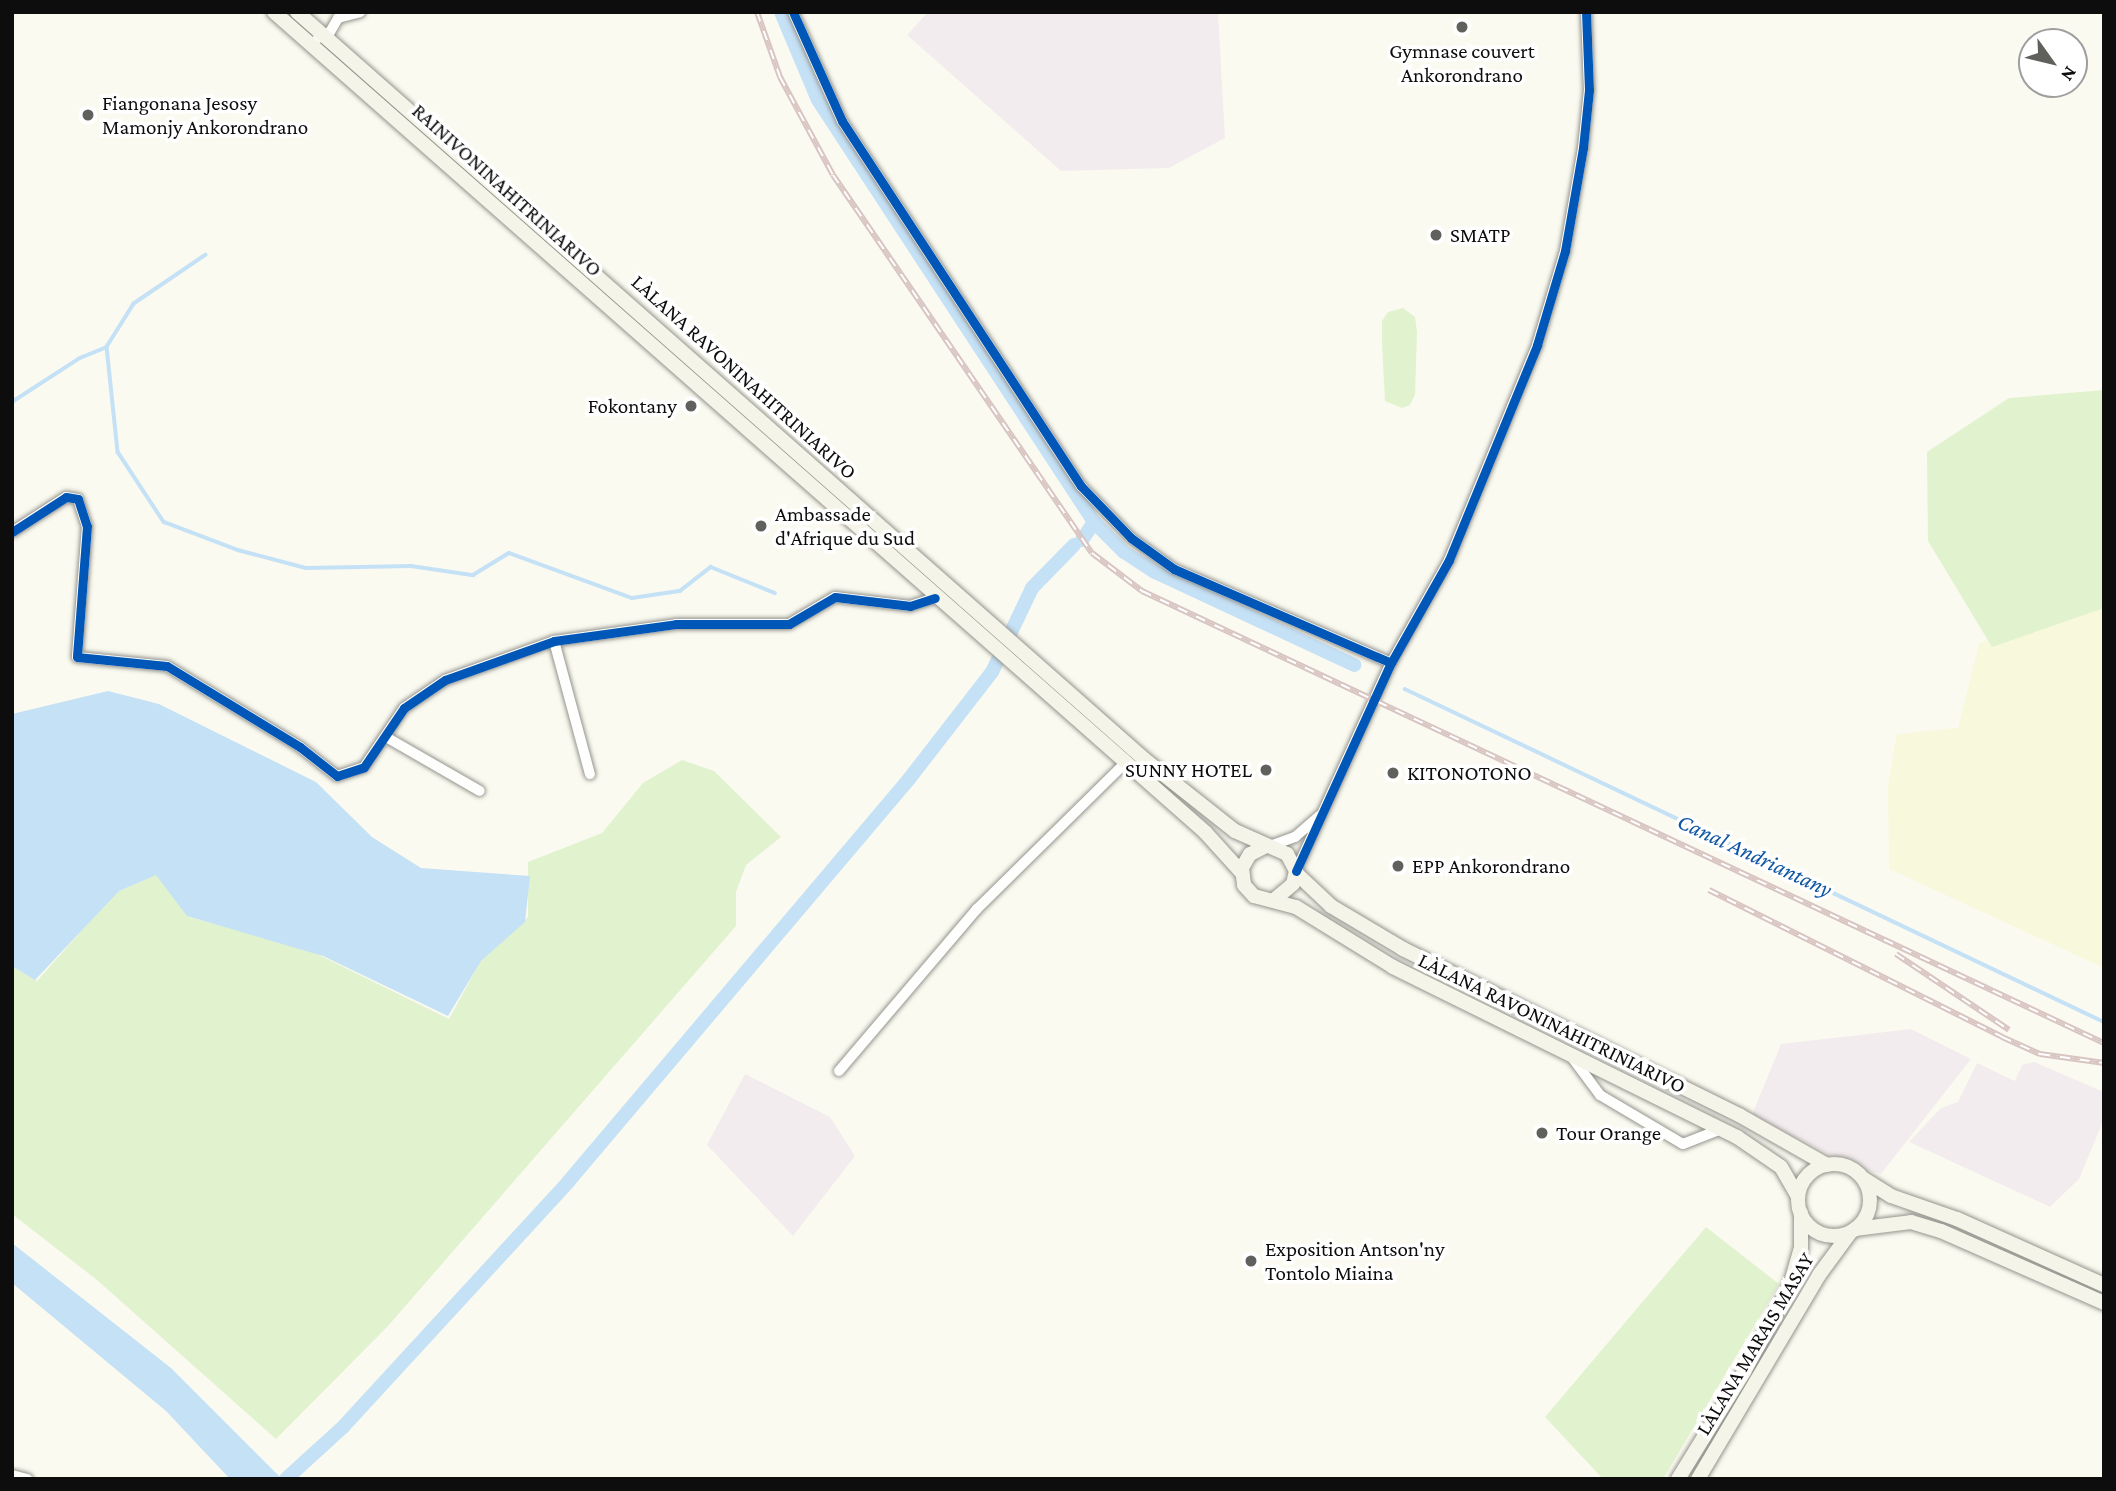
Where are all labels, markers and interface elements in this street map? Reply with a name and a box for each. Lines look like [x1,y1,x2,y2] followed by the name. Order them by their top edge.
[1454,19,1470,35] marker: Gymnase couvert Ankorondrano
[2018,28,2088,98] north arrow
[1389,38,1535,88] place label: Gymnase couvert Ankorondrano
[2057,63,2081,85] text: N
[102,90,308,140] place label: Fiangonana Jesosy Mamonjy Ankorondrano
[407,98,607,282] street label: RAINIVONINAHITRINIARIVO
[80,107,96,123] marker: Fiangonana Jesosy Mamonjy Ankorondrano
[1450,222,1510,248] place label: SMATP
[1428,227,1444,243] marker: SMATP
[626,269,862,485] street label: LÀLANA RAVONINAHITRINIARIVO
[588,393,677,419] place label: Fokontany
[683,398,699,414] marker: Fokontany
[775,501,915,551] place label: Ambassade d'Afrique du Sud
[753,518,769,534] marker: Ambassade d'Afrique du Sud
[1125,757,1252,783] place label: SUNNY HOTEL
[1407,760,1532,786] place label: KITONOTONO
[1258,762,1274,778] marker: SUNNY HOTEL
[1385,765,1401,781] marker: KITONOTONO
[1673,807,1837,903] water label: Canal Andriantany
[1412,853,1570,879] place label: EPP Ankorondrano
[1390,858,1406,874] marker: EPP Ankorondrano
[1414,947,1690,1099] street label: LÀLANA RAVONINAHITRINIARIVO
[1556,1120,1661,1146] place label: Tour Orange
[1534,1125,1550,1141] marker: Tour Orange
[1265,1236,1445,1286] place label: Exposition Antson'ny Tontolo Miaina
[1691,1248,1819,1440] street label: LÀLANA MARAIS MASAY
[1243,1253,1259,1269] marker: Exposition Antson'ny Tontolo Miaina

